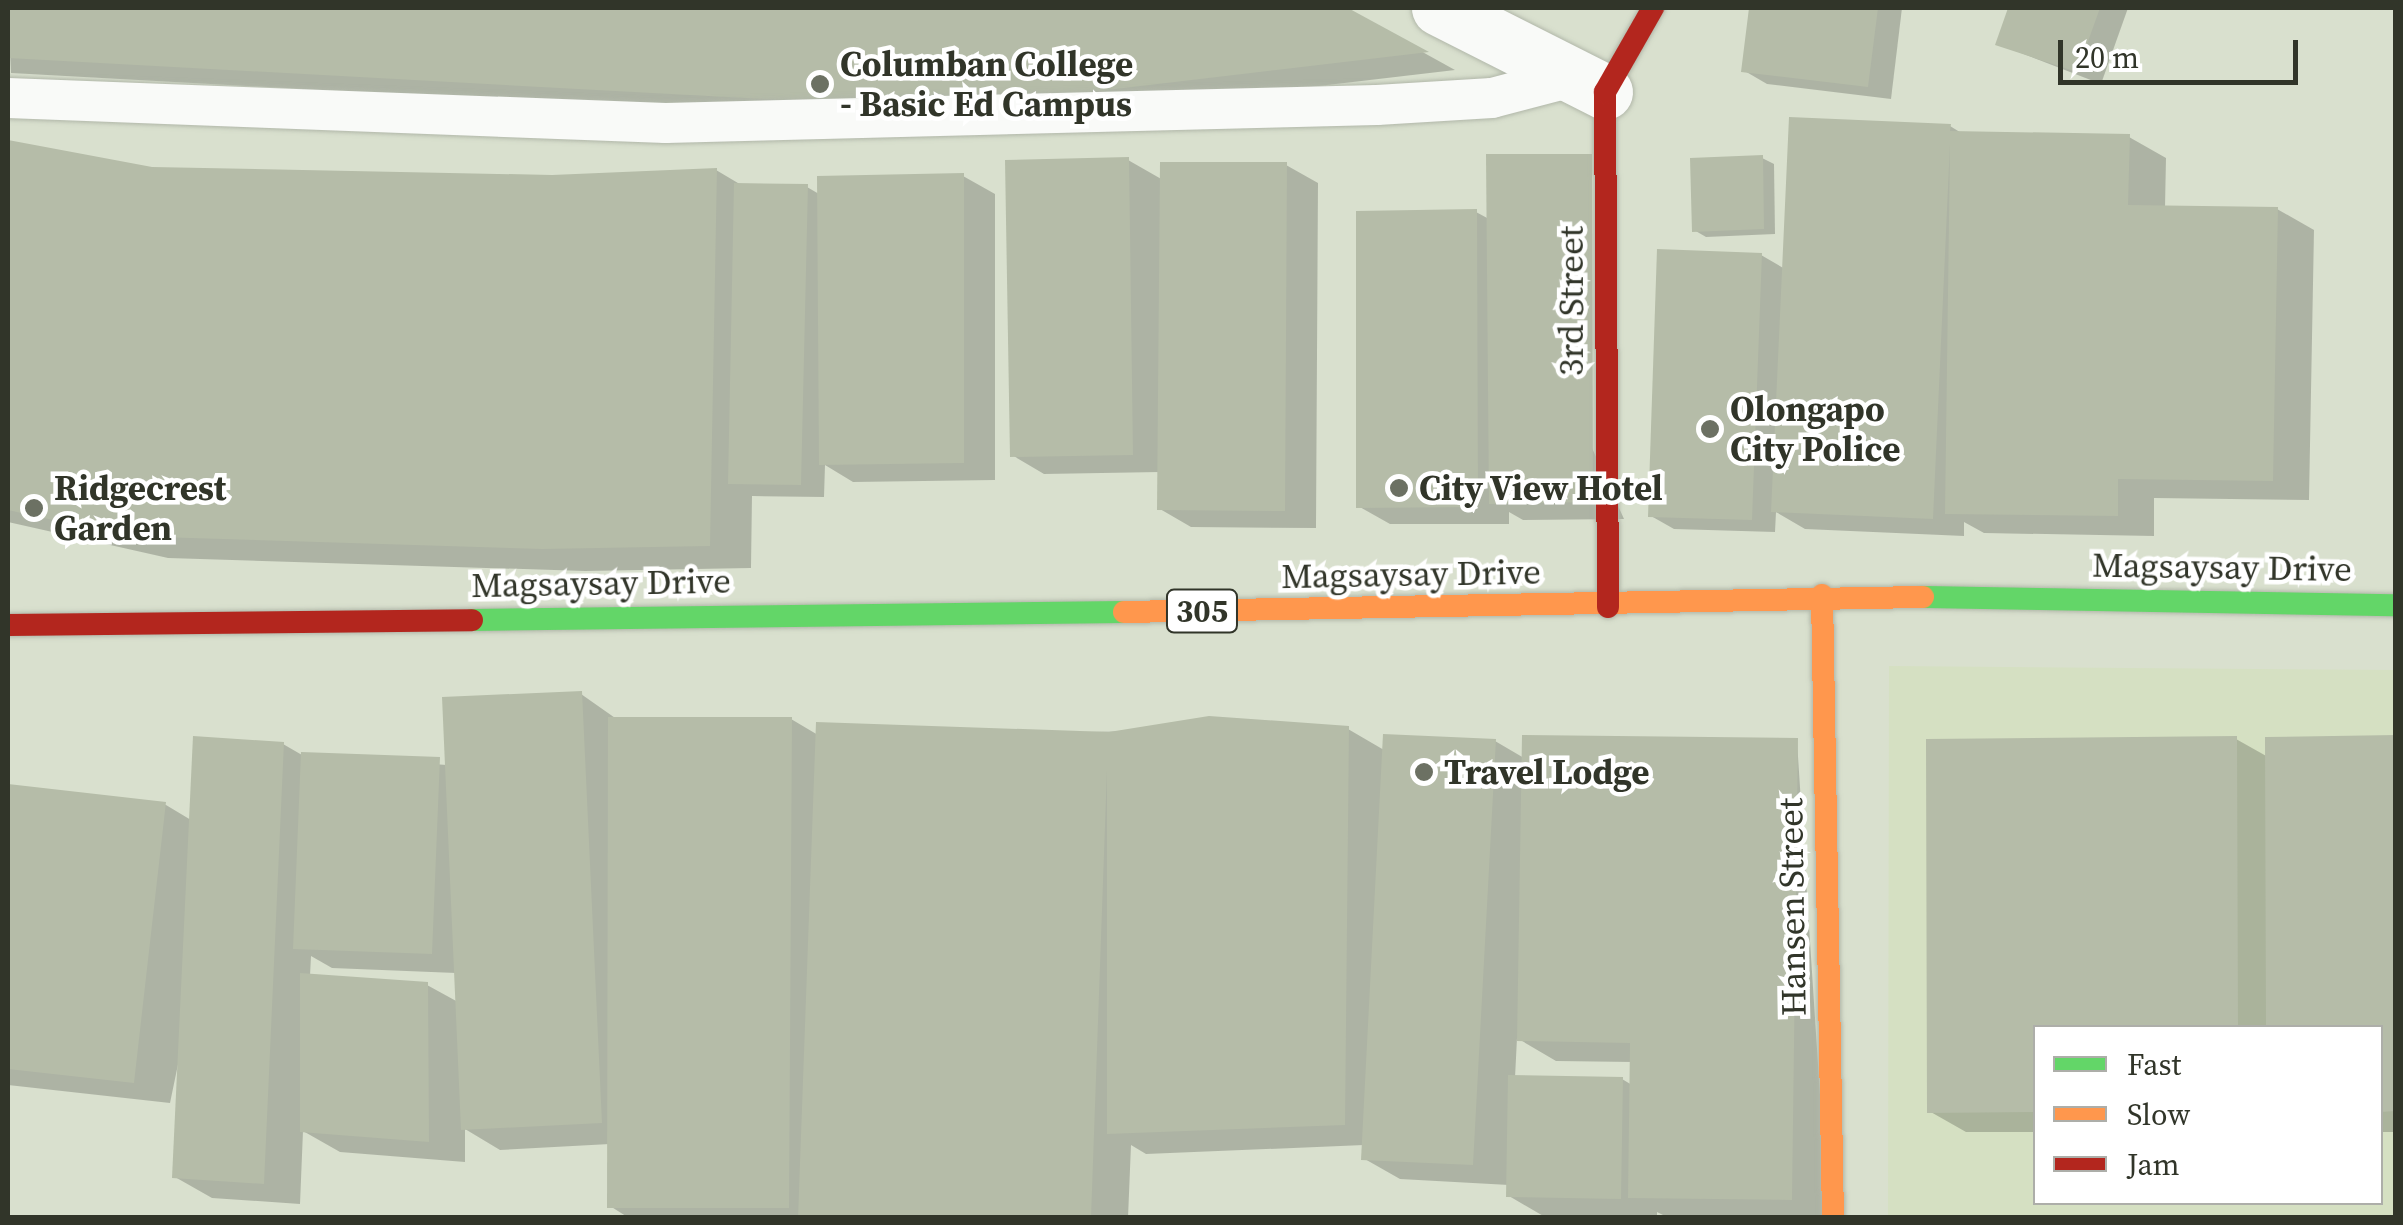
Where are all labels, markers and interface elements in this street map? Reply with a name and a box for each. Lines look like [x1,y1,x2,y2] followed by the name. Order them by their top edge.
[2063,20,2303,82] scale bar
[2075,37,2139,78] text: 20 m
[840,43,1133,125] place label: Columban College - Basic Ed Campus
[809,73,831,95] marker: Columban College - Basic Ed Campus
[1550,226,1592,376] street label: 3rd Street
[1730,388,1900,470] place label: Olongapo City Police
[1699,418,1721,440] marker: Olongapo City Police
[54,467,226,549] place label: Ridgecrest Garden
[1419,467,1664,509] place label: City View Hotel
[1388,477,1410,499] marker: City View Hotel
[23,497,45,519] marker: Ridgecrest Garden
[2092,544,2352,590] street label: Magsaysay Drive
[1281,551,1541,597] street label: Magsaysay Drive
[471,560,731,606] street label: Magsaysay Drive
[1164,584,1240,638] road number: 305
[1444,751,1650,793] place label: Travel Lodge
[1413,761,1435,783] marker: Travel Lodge
[1769,797,1815,1017] street label: Hansen Street
[2033,1025,2383,1205] legend
[2127,1044,2181,1085] text: Fast
[2127,1094,2190,1135] text: Slow
[2127,1144,2180,1185] text: Jam

